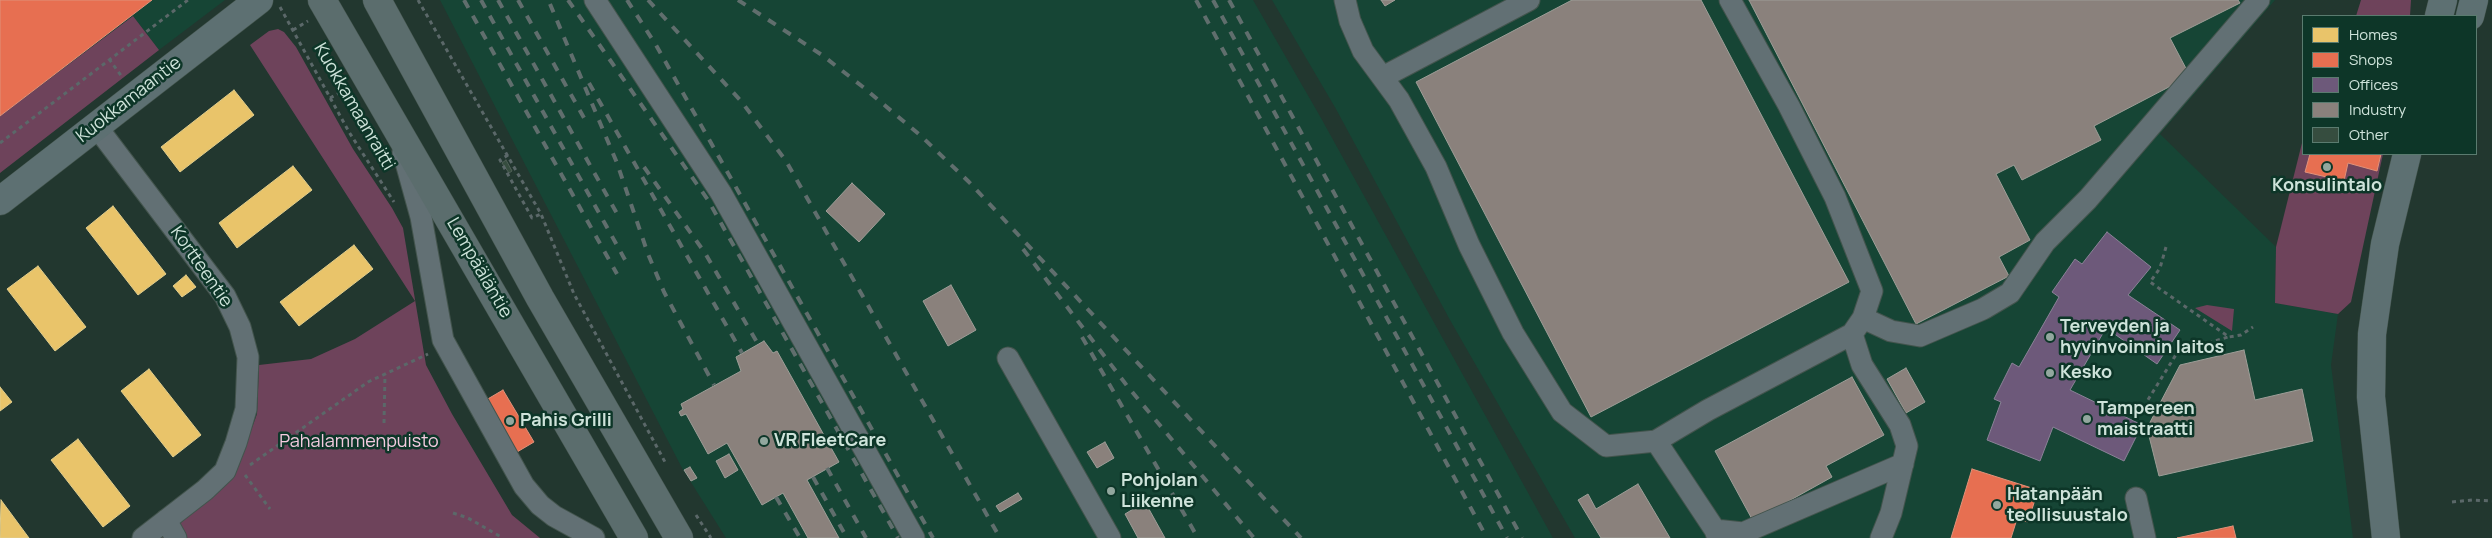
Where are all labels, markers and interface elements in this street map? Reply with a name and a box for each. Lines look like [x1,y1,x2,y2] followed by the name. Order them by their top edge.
[2302,15,2477,155] legend
[2349,24,2397,45] text: Homes
[309,40,399,174] street label: Kuokkamaanraitti
[2349,49,2393,70] text: Shops
[72,52,186,148] street label: Kuokkamaantie
[2349,74,2398,95] text: Offices
[2349,99,2406,120] text: Industry
[2349,124,2389,145] text: Other
[2321,161,2333,173] marker: Konsulintalo
[2272,175,2382,197] place label: Konsulintalo
[442,214,516,322] street label: Lempääläntie
[165,222,237,312] street label: Kortteentie
[2060,316,2224,358] place label: Terveyden ja hyvinvoinnin laitos
[2044,331,2056,343] marker: Terveyden ja hyvinvoinnin laitos
[2060,362,2112,384] place label: Kesko
[2044,367,2056,379] marker: Kesko
[2097,398,2195,440] place label: Tampereen maistraatti
[520,410,612,432] place label: Pahis Grilli
[2081,413,2093,425] marker: Tampereen maistraatti
[504,415,516,427] marker: Pahis Grilli
[774,430,886,452] place label: VR FleetCare
[279,431,439,453] park label: Pahalammenpuisto
[758,435,770,447] marker: VR FleetCare
[1121,470,1198,512] place label: Pohjolan Liikenne
[2007,484,2128,526] place label: Hatanpään teollisuustalo
[1105,485,1117,497] marker: Pohjolan Liikenne
[1991,499,2003,511] marker: Hatanpään teollisuustalo

